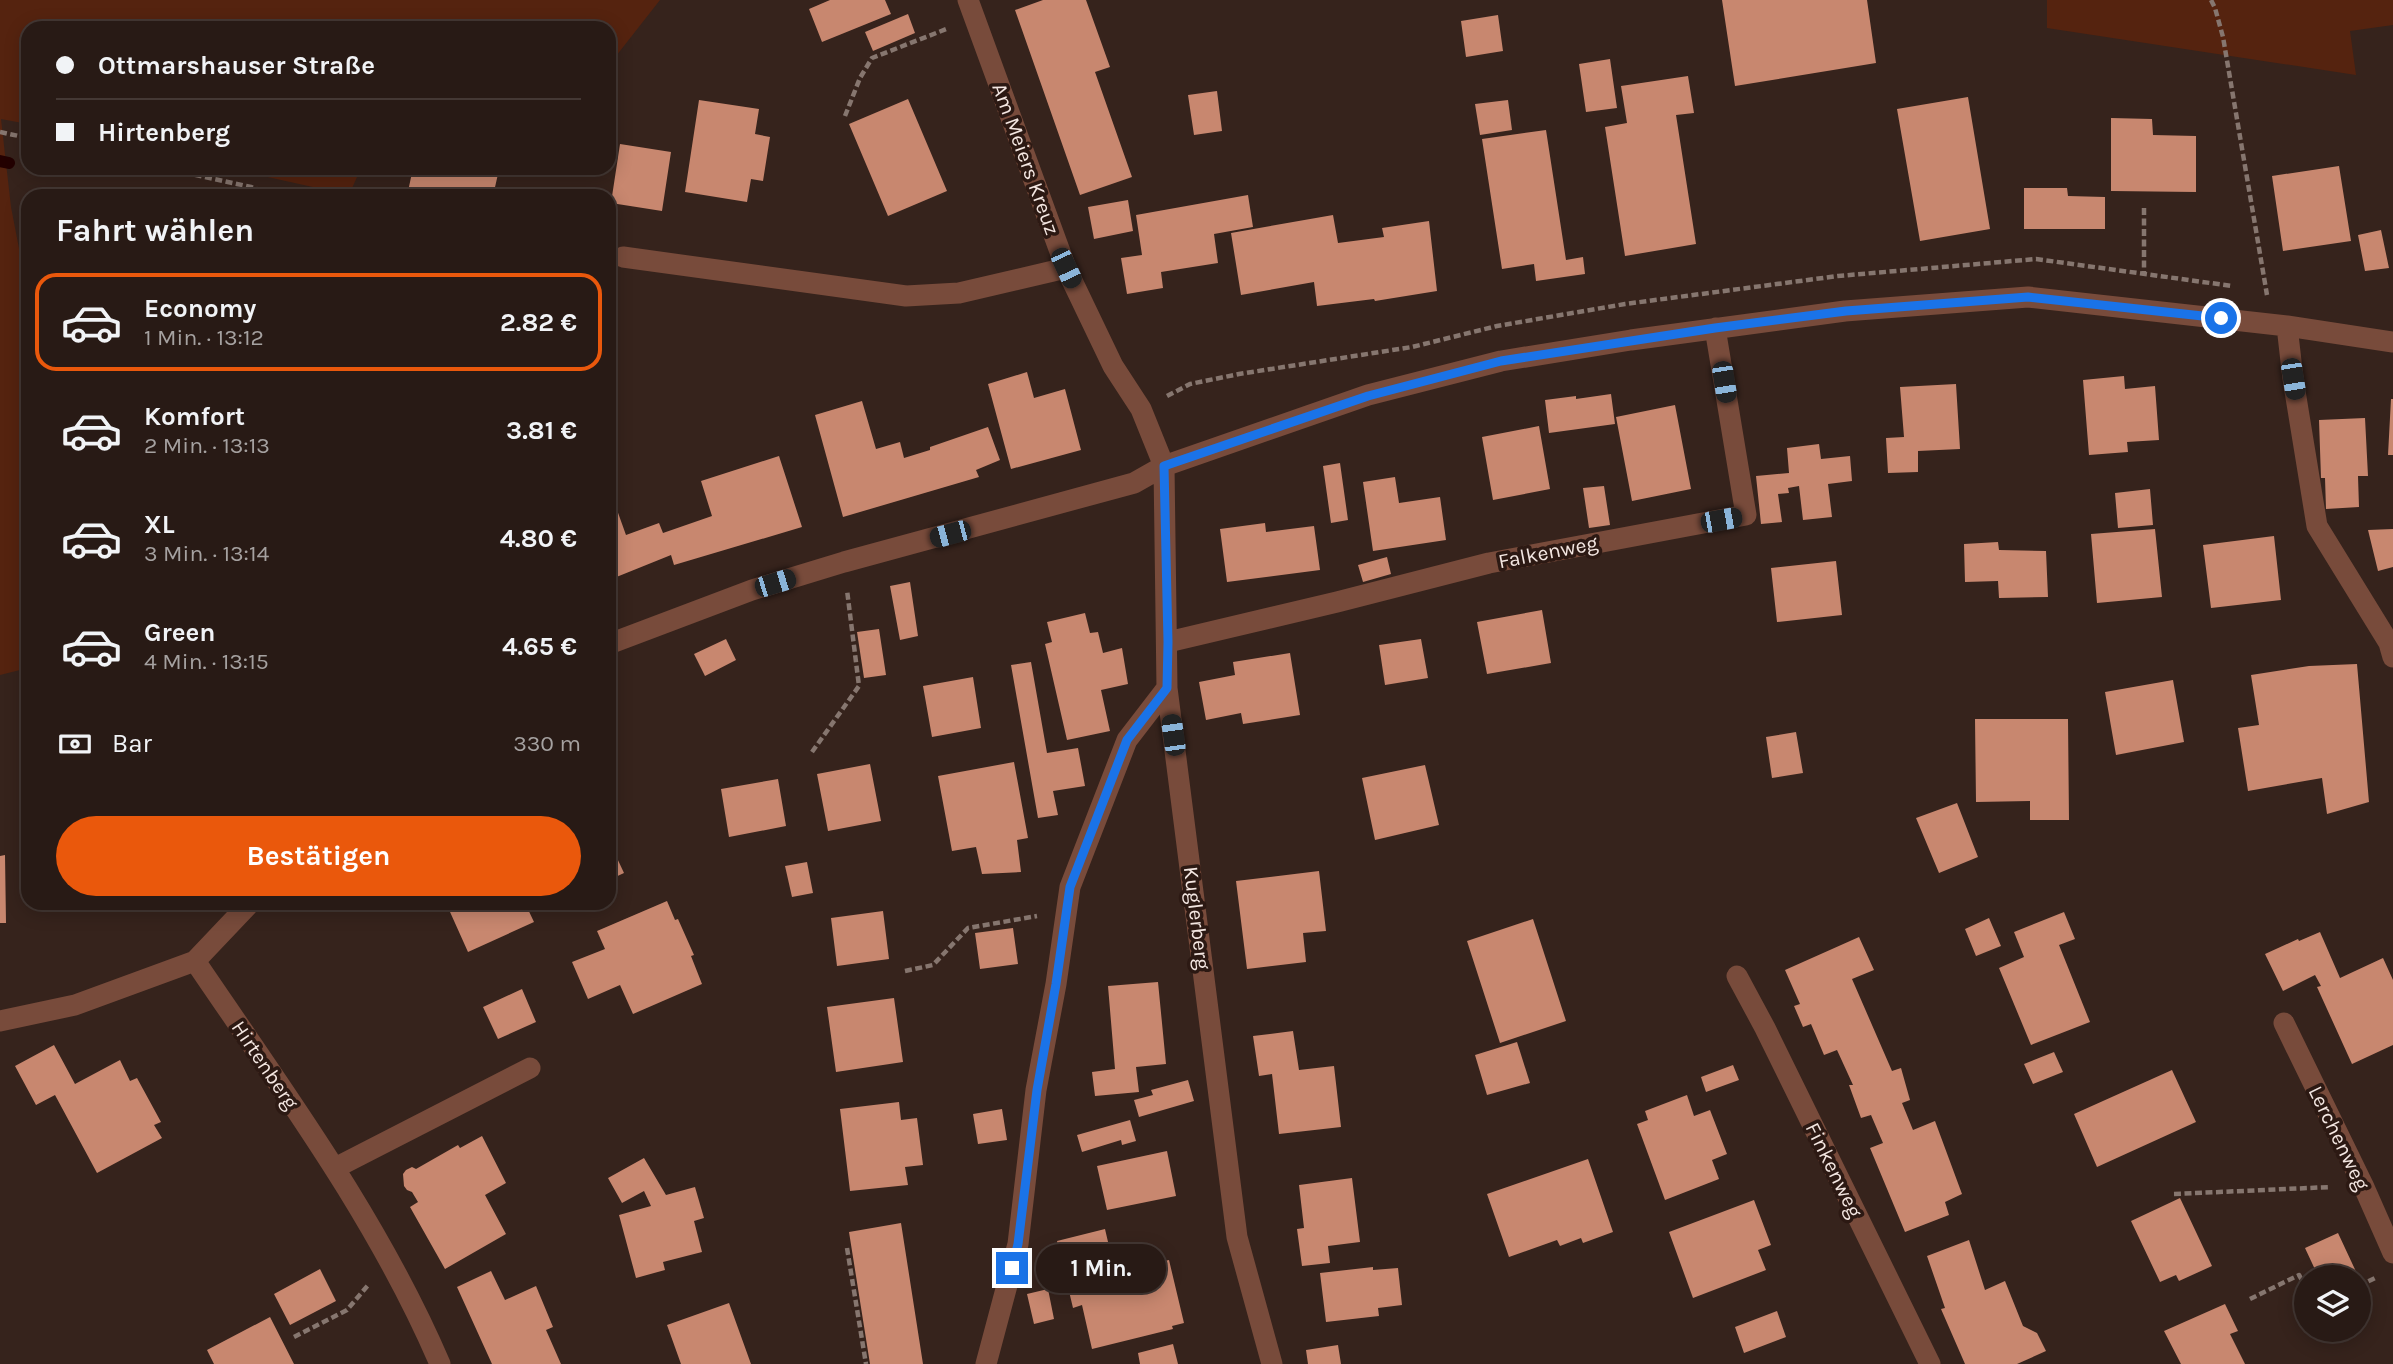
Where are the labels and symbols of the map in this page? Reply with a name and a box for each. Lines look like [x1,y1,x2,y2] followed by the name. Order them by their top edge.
[987,80,1065,238] street label: Am Meiers Kreuz
[1048,245,1085,291] car
[2205,302,2237,334] route start
[2280,357,2307,401] car
[1711,360,1738,404] car
[1699,506,1744,534] car
[927,518,974,550] car
[1496,531,1600,573] street label: Falkenweg
[752,567,799,599] car
[1160,713,1187,757] car
[1179,865,1215,971] street label: Kuglerberg
[227,1016,303,1114] street label: Hirtenberg
[2303,1082,2375,1194] street label: Lerchenweg
[1801,1118,1867,1222] street label: Finkenweg
[1036,1244,1166,1292] callout: 1 Min.
[996,1252,1028,1284] route end

